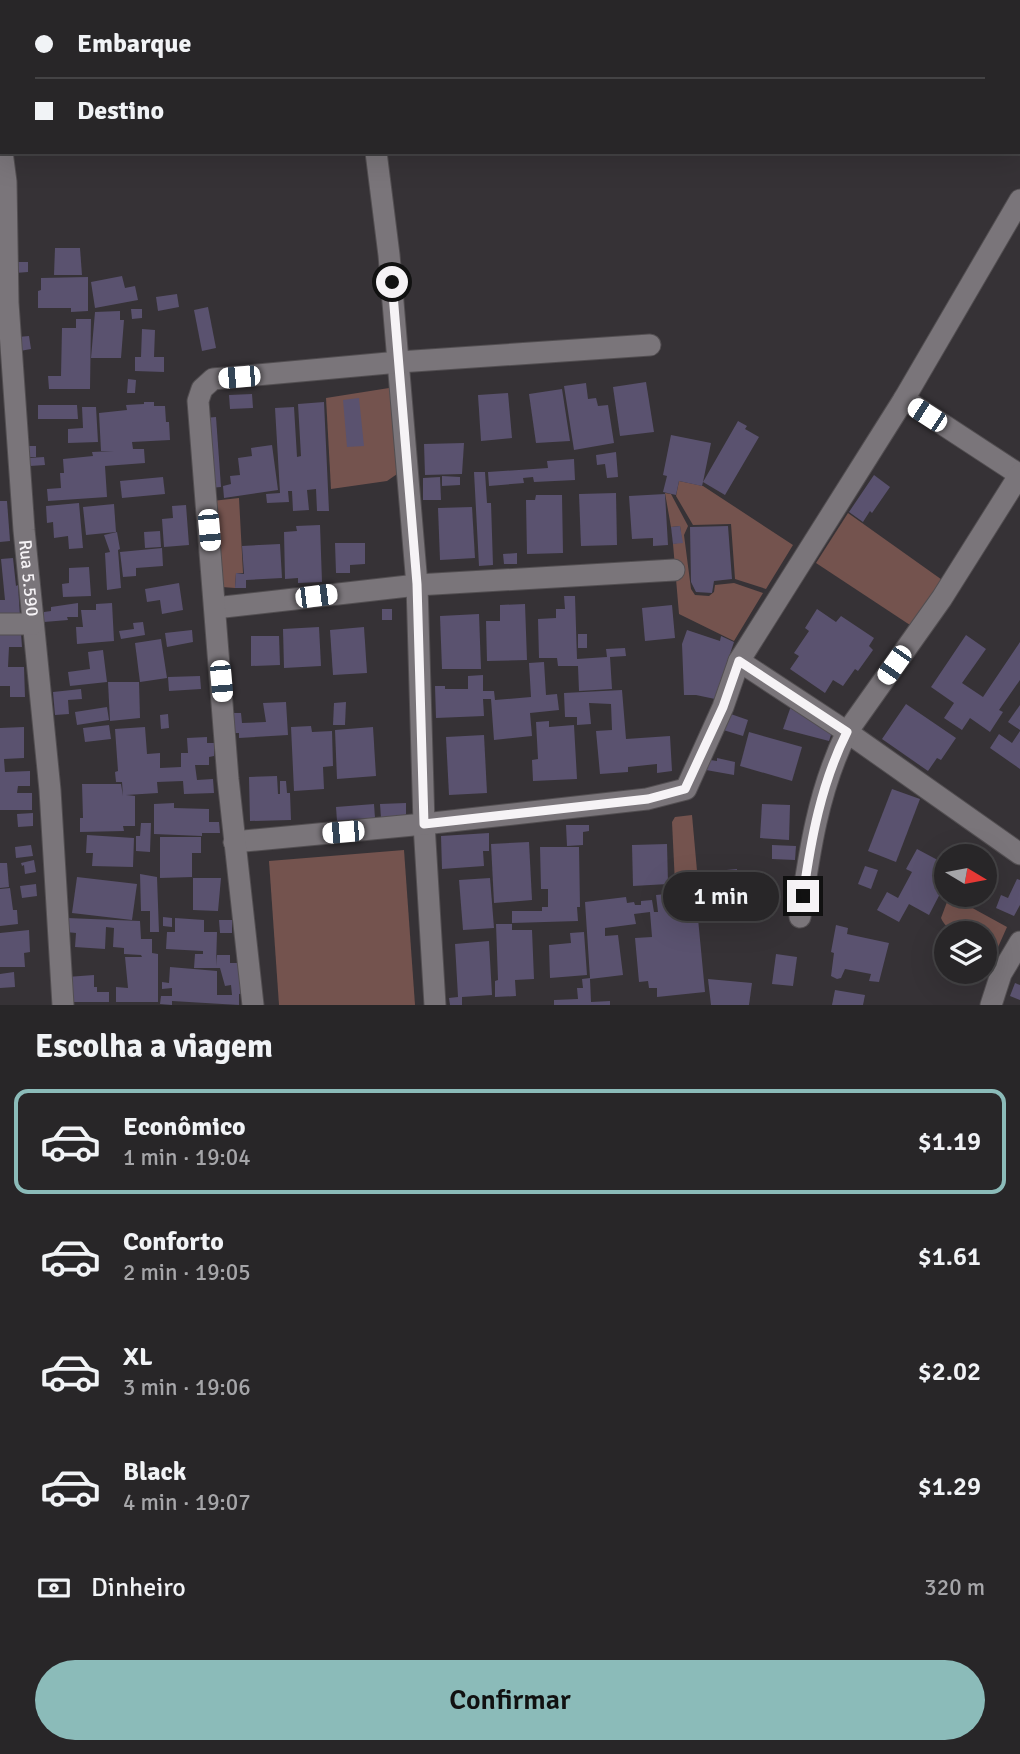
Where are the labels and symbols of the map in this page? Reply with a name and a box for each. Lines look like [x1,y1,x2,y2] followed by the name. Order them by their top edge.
[376,266,408,298] route start
[218,365,261,389] car
[904,395,951,435] car
[197,508,222,552] car
[14,538,44,617] street label: Rua 5.590
[294,583,339,609] car
[874,642,915,688] car
[209,659,234,703] car
[322,820,365,844] car
[934,844,998,906] north arrow
[663,872,778,920] callout: 1 min
[787,880,819,912] route end

